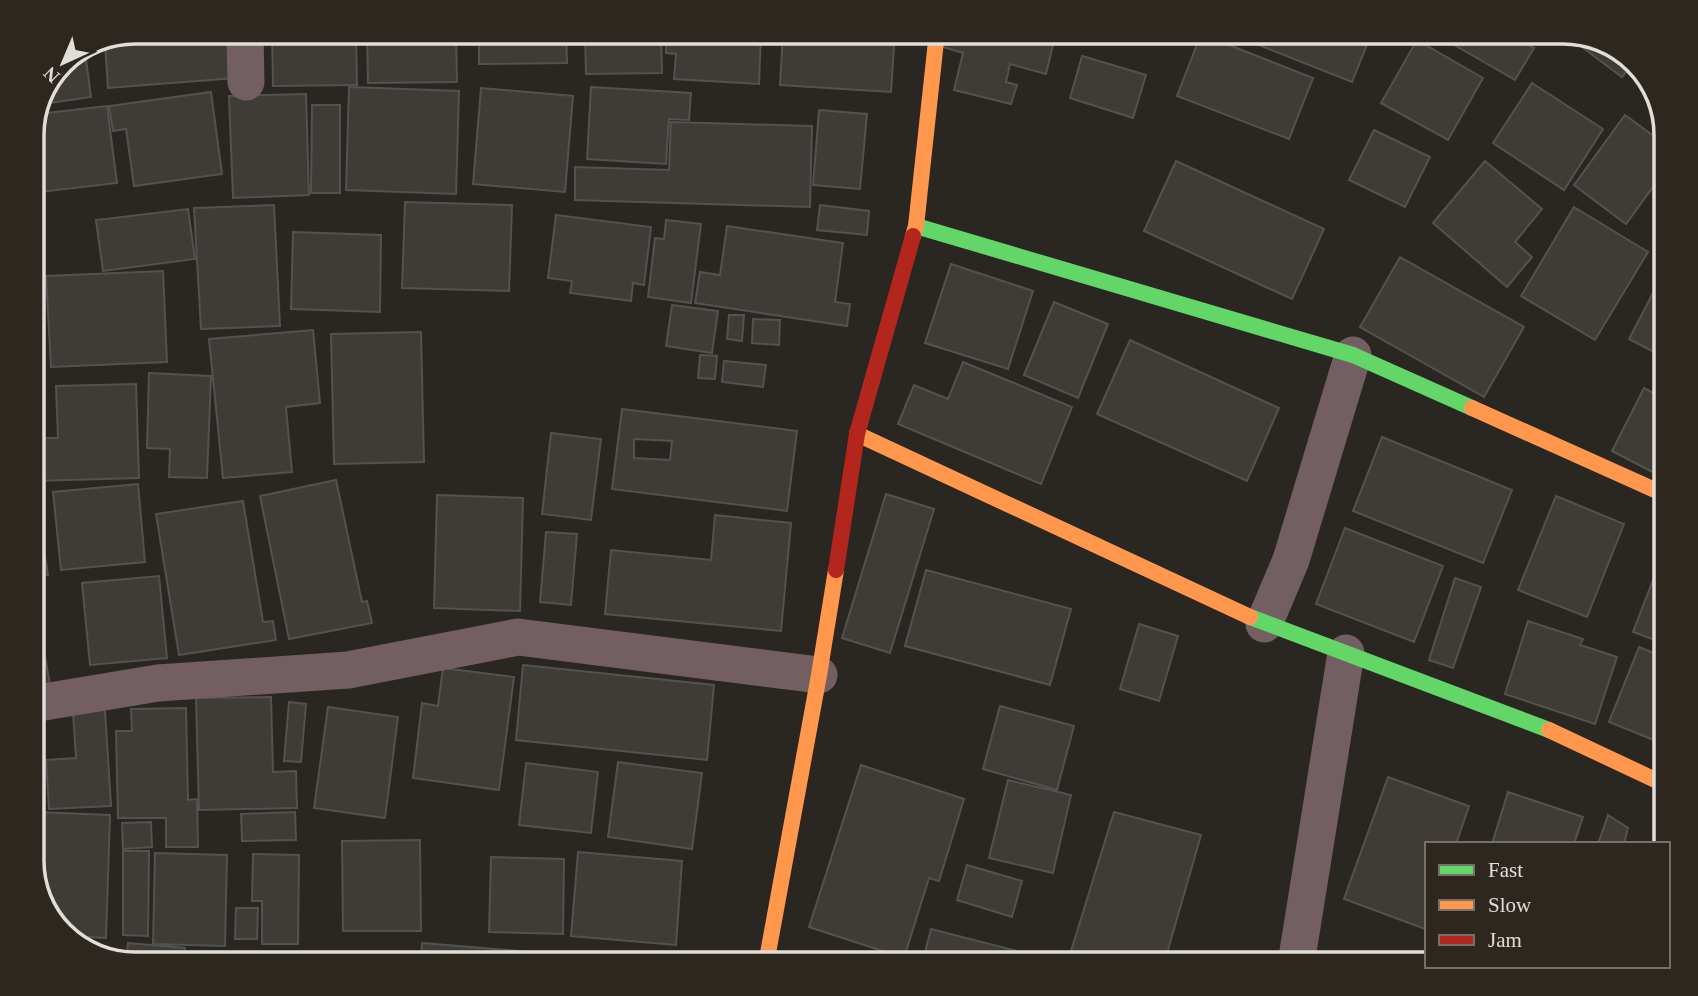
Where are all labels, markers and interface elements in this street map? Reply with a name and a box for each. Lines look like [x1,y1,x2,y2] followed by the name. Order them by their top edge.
[28,28,98,98] north arrow
[39,62,64,87] text: N
[1425,842,1670,968] legend
[1488,858,1523,882] text: Fast
[1488,893,1532,917] text: Slow
[1488,928,1522,952] text: Jam

